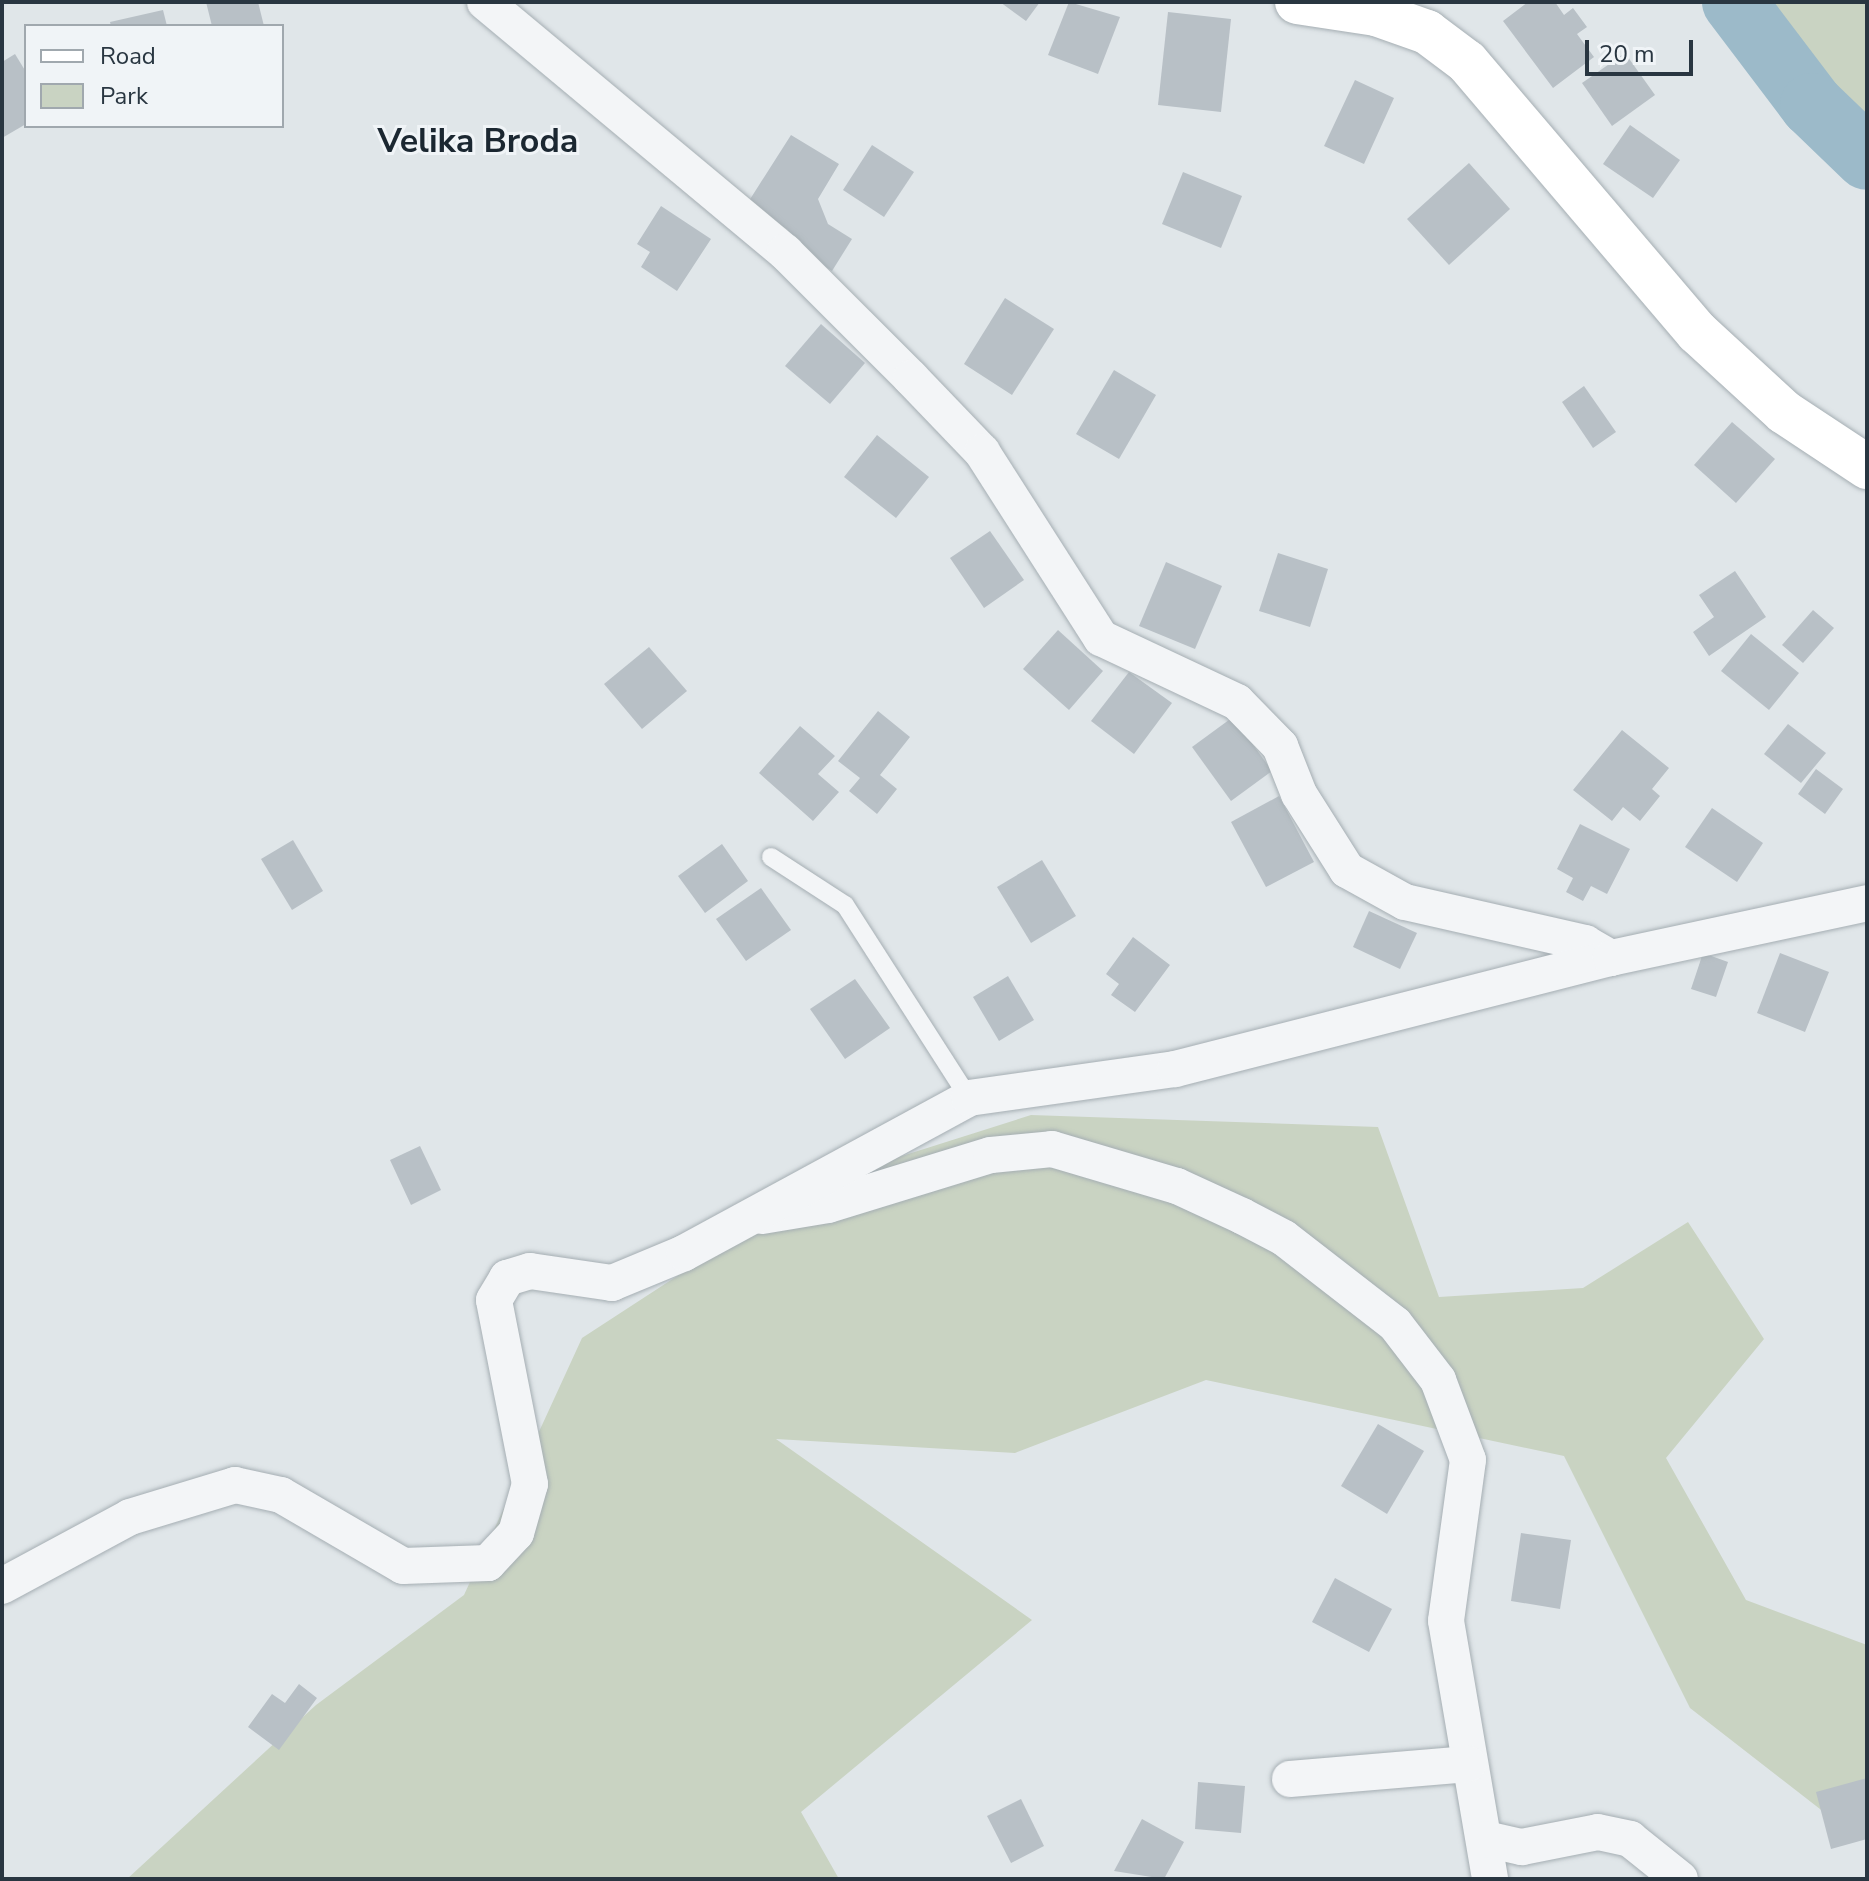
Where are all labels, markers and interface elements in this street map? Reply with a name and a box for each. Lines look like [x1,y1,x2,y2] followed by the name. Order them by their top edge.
[24,24,284,128] legend
[1589,24,1697,74] scale bar
[1599,38,1655,70] text: 20 m
[100,40,156,72] text: Road
[100,80,148,112] text: Park
[378,122,578,162] district label: Velika Broda

